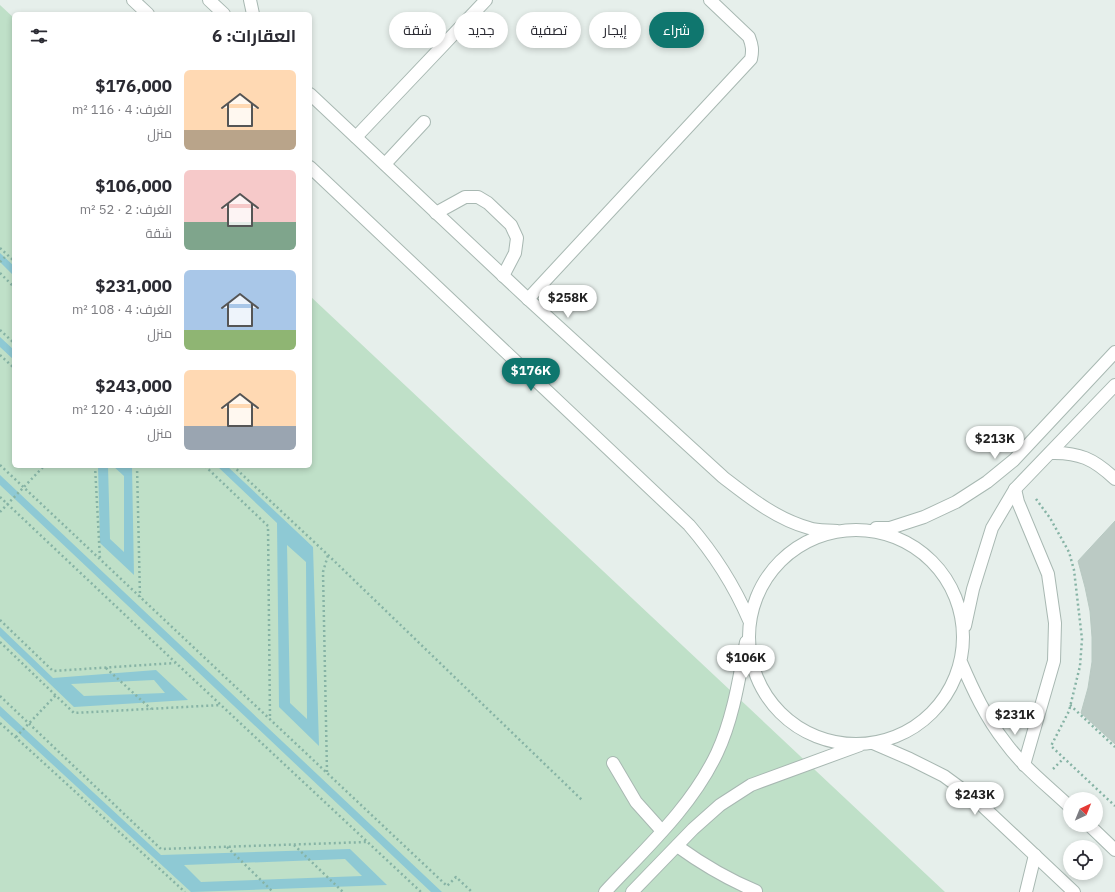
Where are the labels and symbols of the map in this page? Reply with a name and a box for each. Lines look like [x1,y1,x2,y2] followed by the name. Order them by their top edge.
[540,285,596,319] pin: $258K
[503,358,559,392] pin: $176K
[967,426,1023,460] pin: $213K
[718,645,774,679] pin: $106K
[987,702,1043,736] pin: $231K
[947,782,1003,816] pin: $243K
[1063,792,1103,832] north arrow

